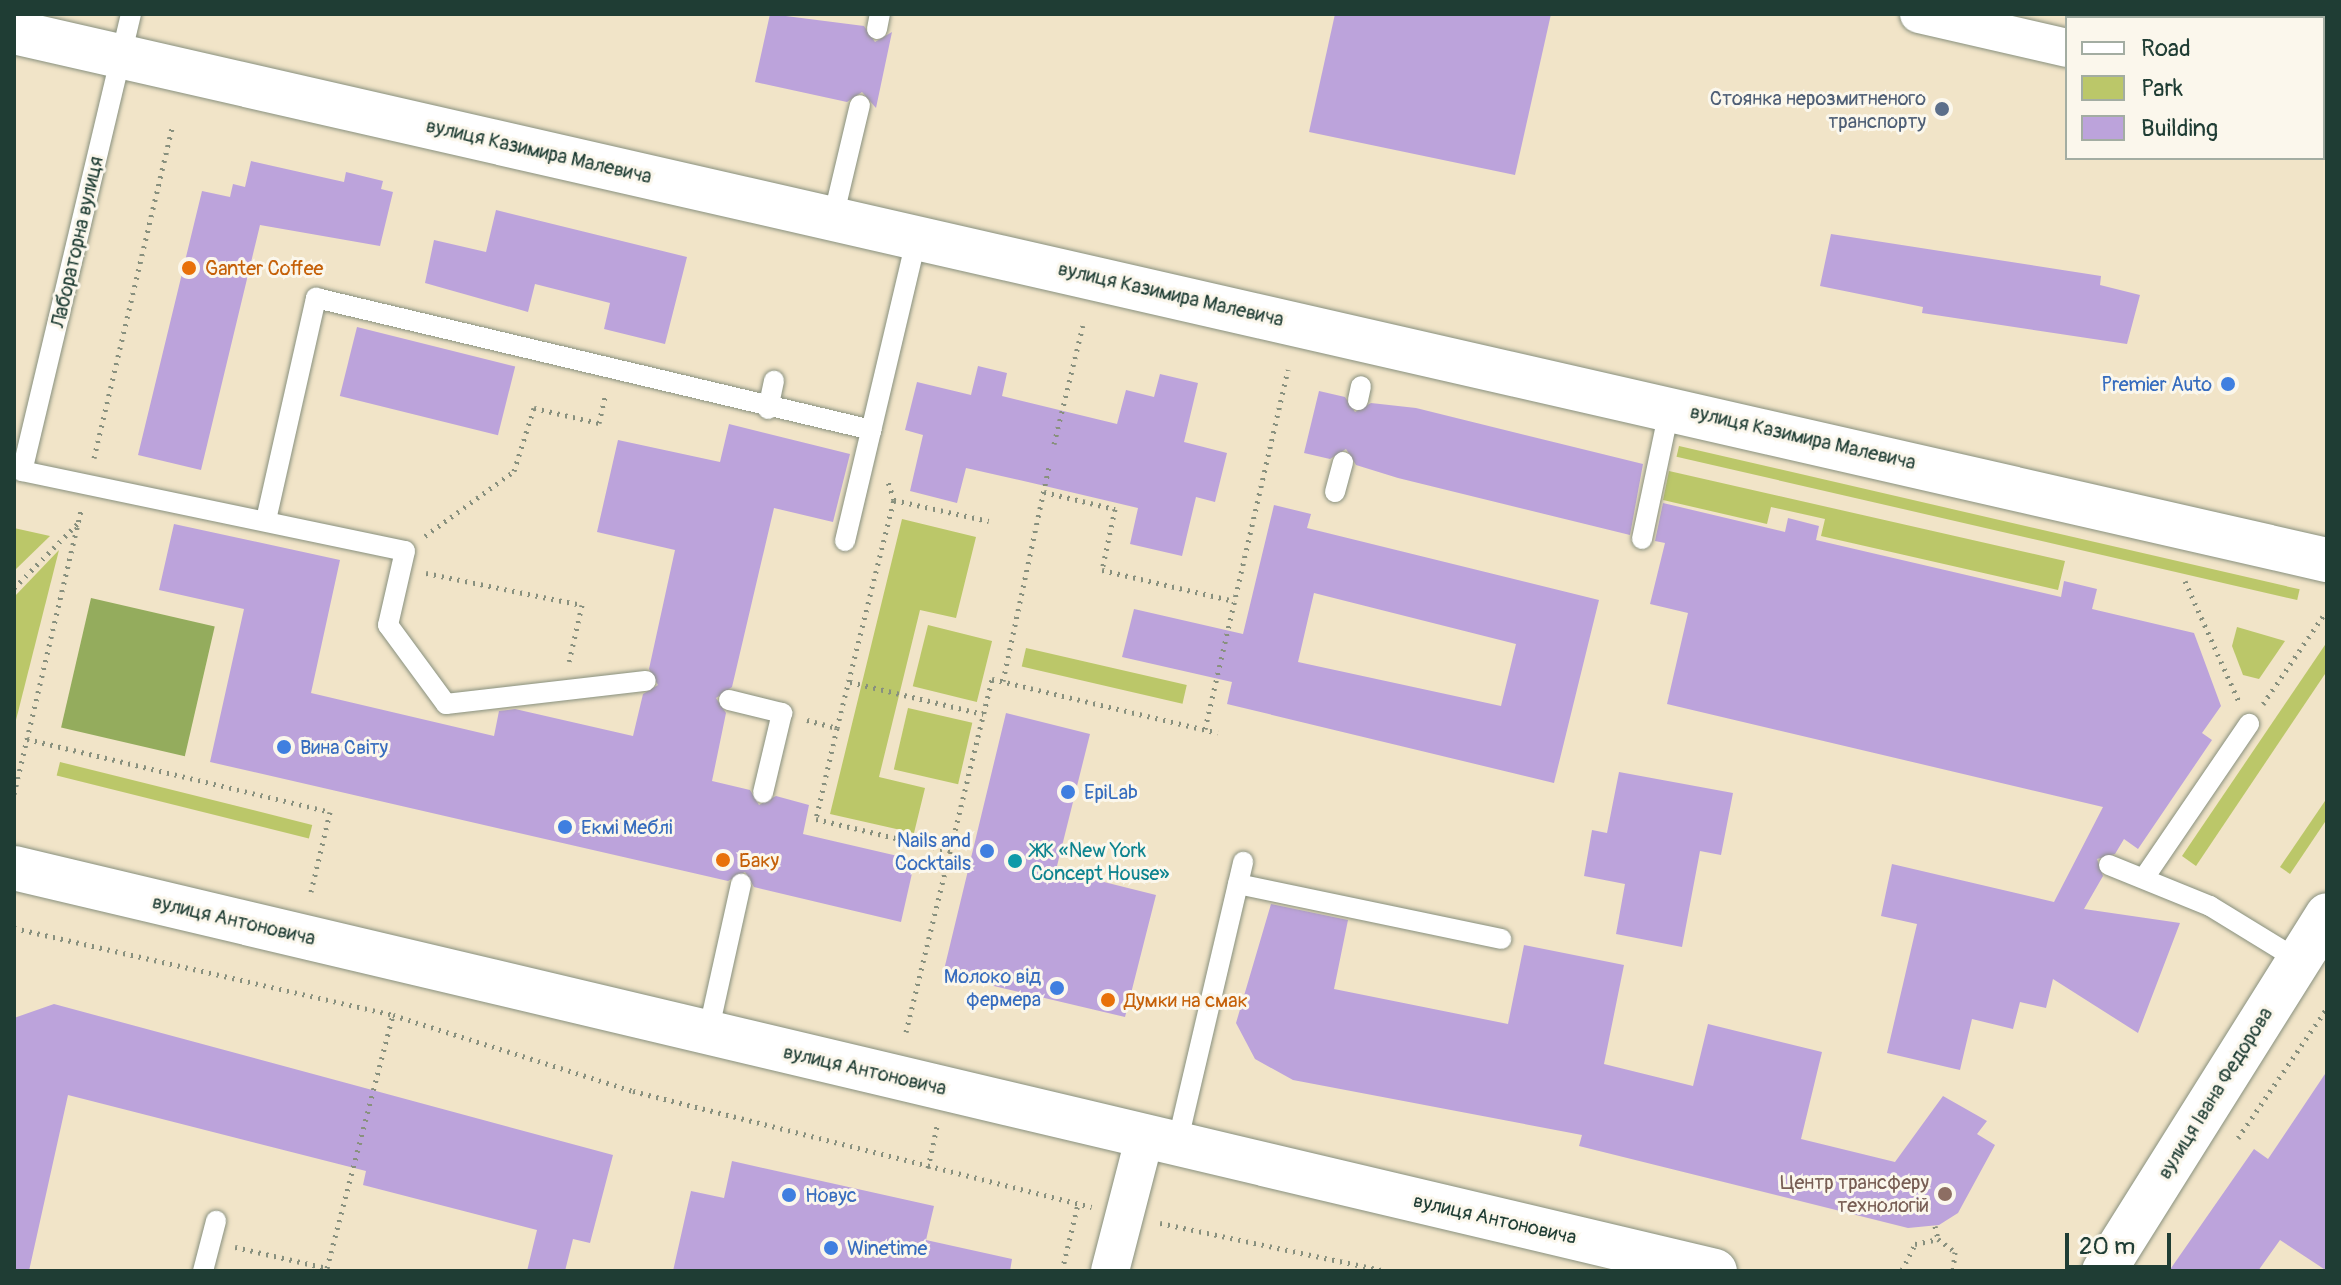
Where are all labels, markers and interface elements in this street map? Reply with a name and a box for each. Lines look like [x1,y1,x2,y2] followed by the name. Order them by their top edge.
[2065,16,2325,160] legend
[2141,34,2191,63] text: Road
[2141,74,2183,103] text: Park
[1710,86,1926,133] place label: Стоянка нерозмитненого транспорту
[1933,100,1951,118] marker: Стоянка нерозмитненого транспорту
[424,113,654,189] street label: вулиця Казимира Малевича
[2141,114,2218,143] text: Building
[46,154,108,330] street label: Лабораторна вулиця
[205,256,323,280] place label: Ganter Coffee
[1056,256,1286,332] street label: вулиця Казимира Малевича
[180,259,198,277] marker: Ganter Coffee
[2101,372,2212,396] place label: Premier Auto
[2219,375,2237,393] marker: Premier Auto
[1688,399,1918,475] street label: вулиця Казимира Малевича
[300,735,388,759] place label: Вина Світу
[275,738,293,756] marker: Вина Світу
[1084,780,1138,804] place label: EpiLab
[1059,783,1077,801] marker: EpiLab
[581,815,673,839] place label: Екмі Меблі
[556,818,574,836] marker: Екмі Меблі
[895,828,971,875] place label: Nails and Cocktails
[1031,838,1169,885] place label: ЖК «New York Concept House»
[978,842,996,860] marker: Nails and Cocktails
[739,848,779,872] place label: Баку
[714,851,732,869] marker: Баку
[1006,852,1024,870] marker: ЖК «New York Concept House»
[150,890,318,950] street label: вулиця Антоновича
[944,964,1041,1011] place label: Молоко від фермера
[1048,979,1066,997] marker: Молоко від фермера
[1124,988,1248,1012] place label: Думки на смак
[1099,991,1117,1009] marker: Думки на смак
[2152,1003,2278,1183] street label: вулиця Івана Федорова
[781,1040,949,1100] street label: вулиця Антоновича
[1780,1170,1929,1217] place label: Центр трансферу технологій
[805,1183,857,1207] place label: Новус
[1936,1185,1954,1203] marker: Центр трансферу технологій
[780,1186,798,1204] marker: Новус
[1411,1189,1579,1249] street label: вулиця Антоновича
[2069,1217,2175,1267] scale bar
[2079,1232,2135,1261] text: 20 m
[847,1236,927,1260] place label: Winetime
[822,1239,840,1257] marker: Winetime

